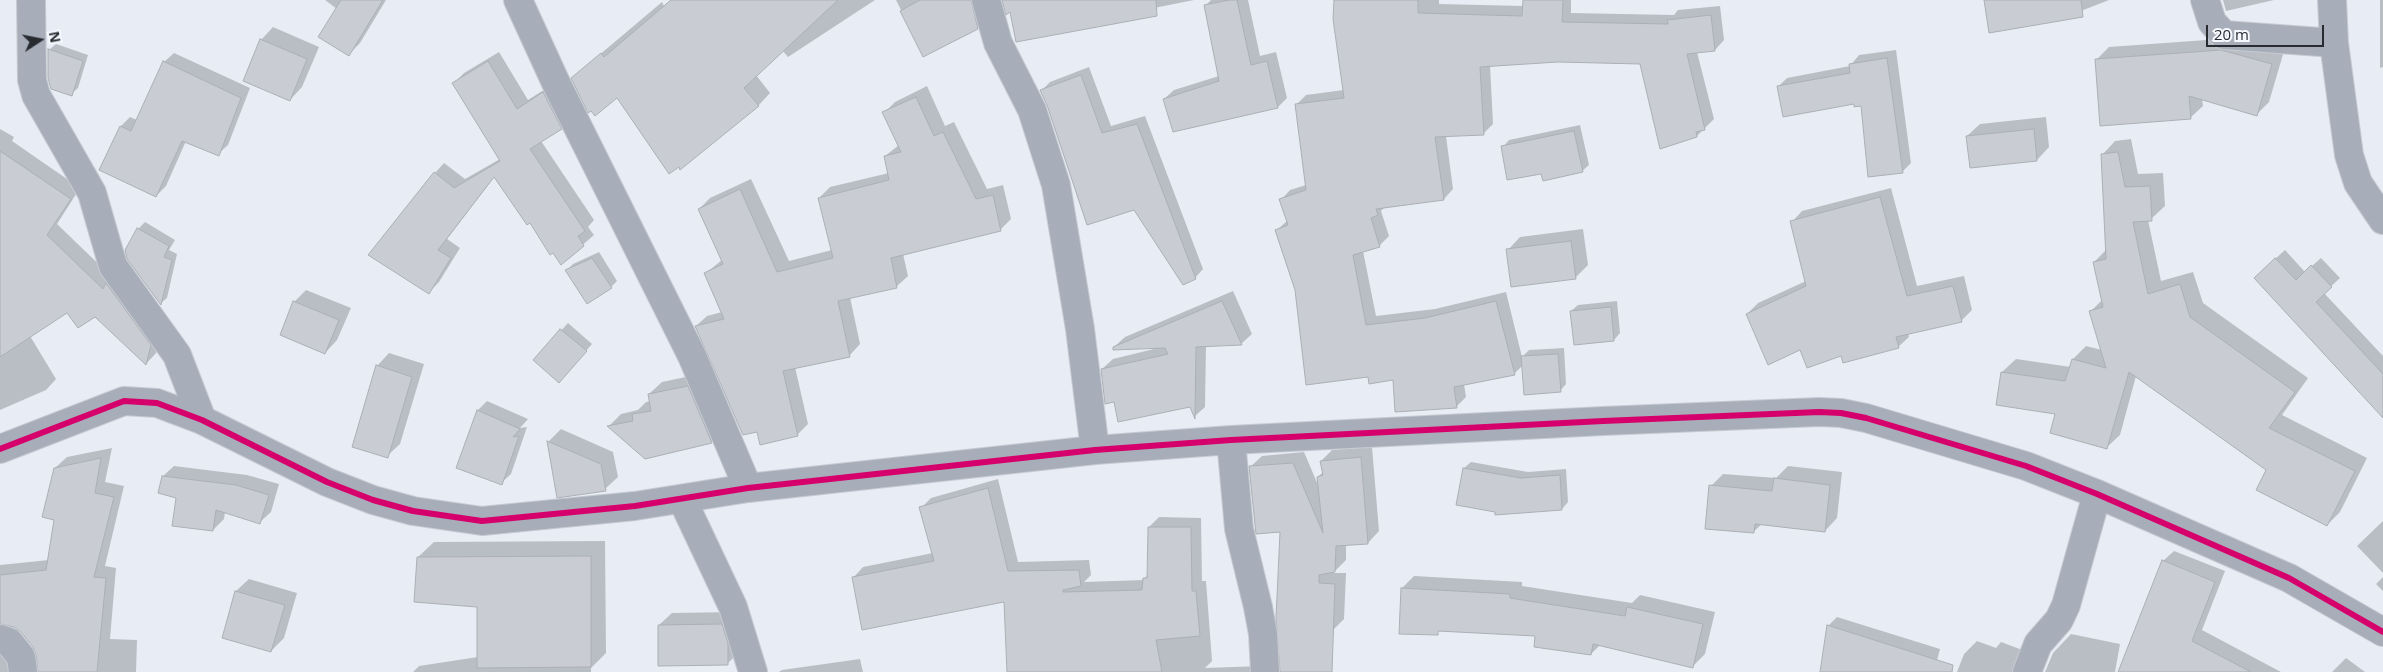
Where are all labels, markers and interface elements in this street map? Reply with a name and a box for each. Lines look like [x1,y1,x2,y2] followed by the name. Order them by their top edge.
[15,15,65,65] north arrow
[2208,15,2326,47] scale bar
[2214,24,2249,44] text: 20 m
[45,30,66,44] text: N

